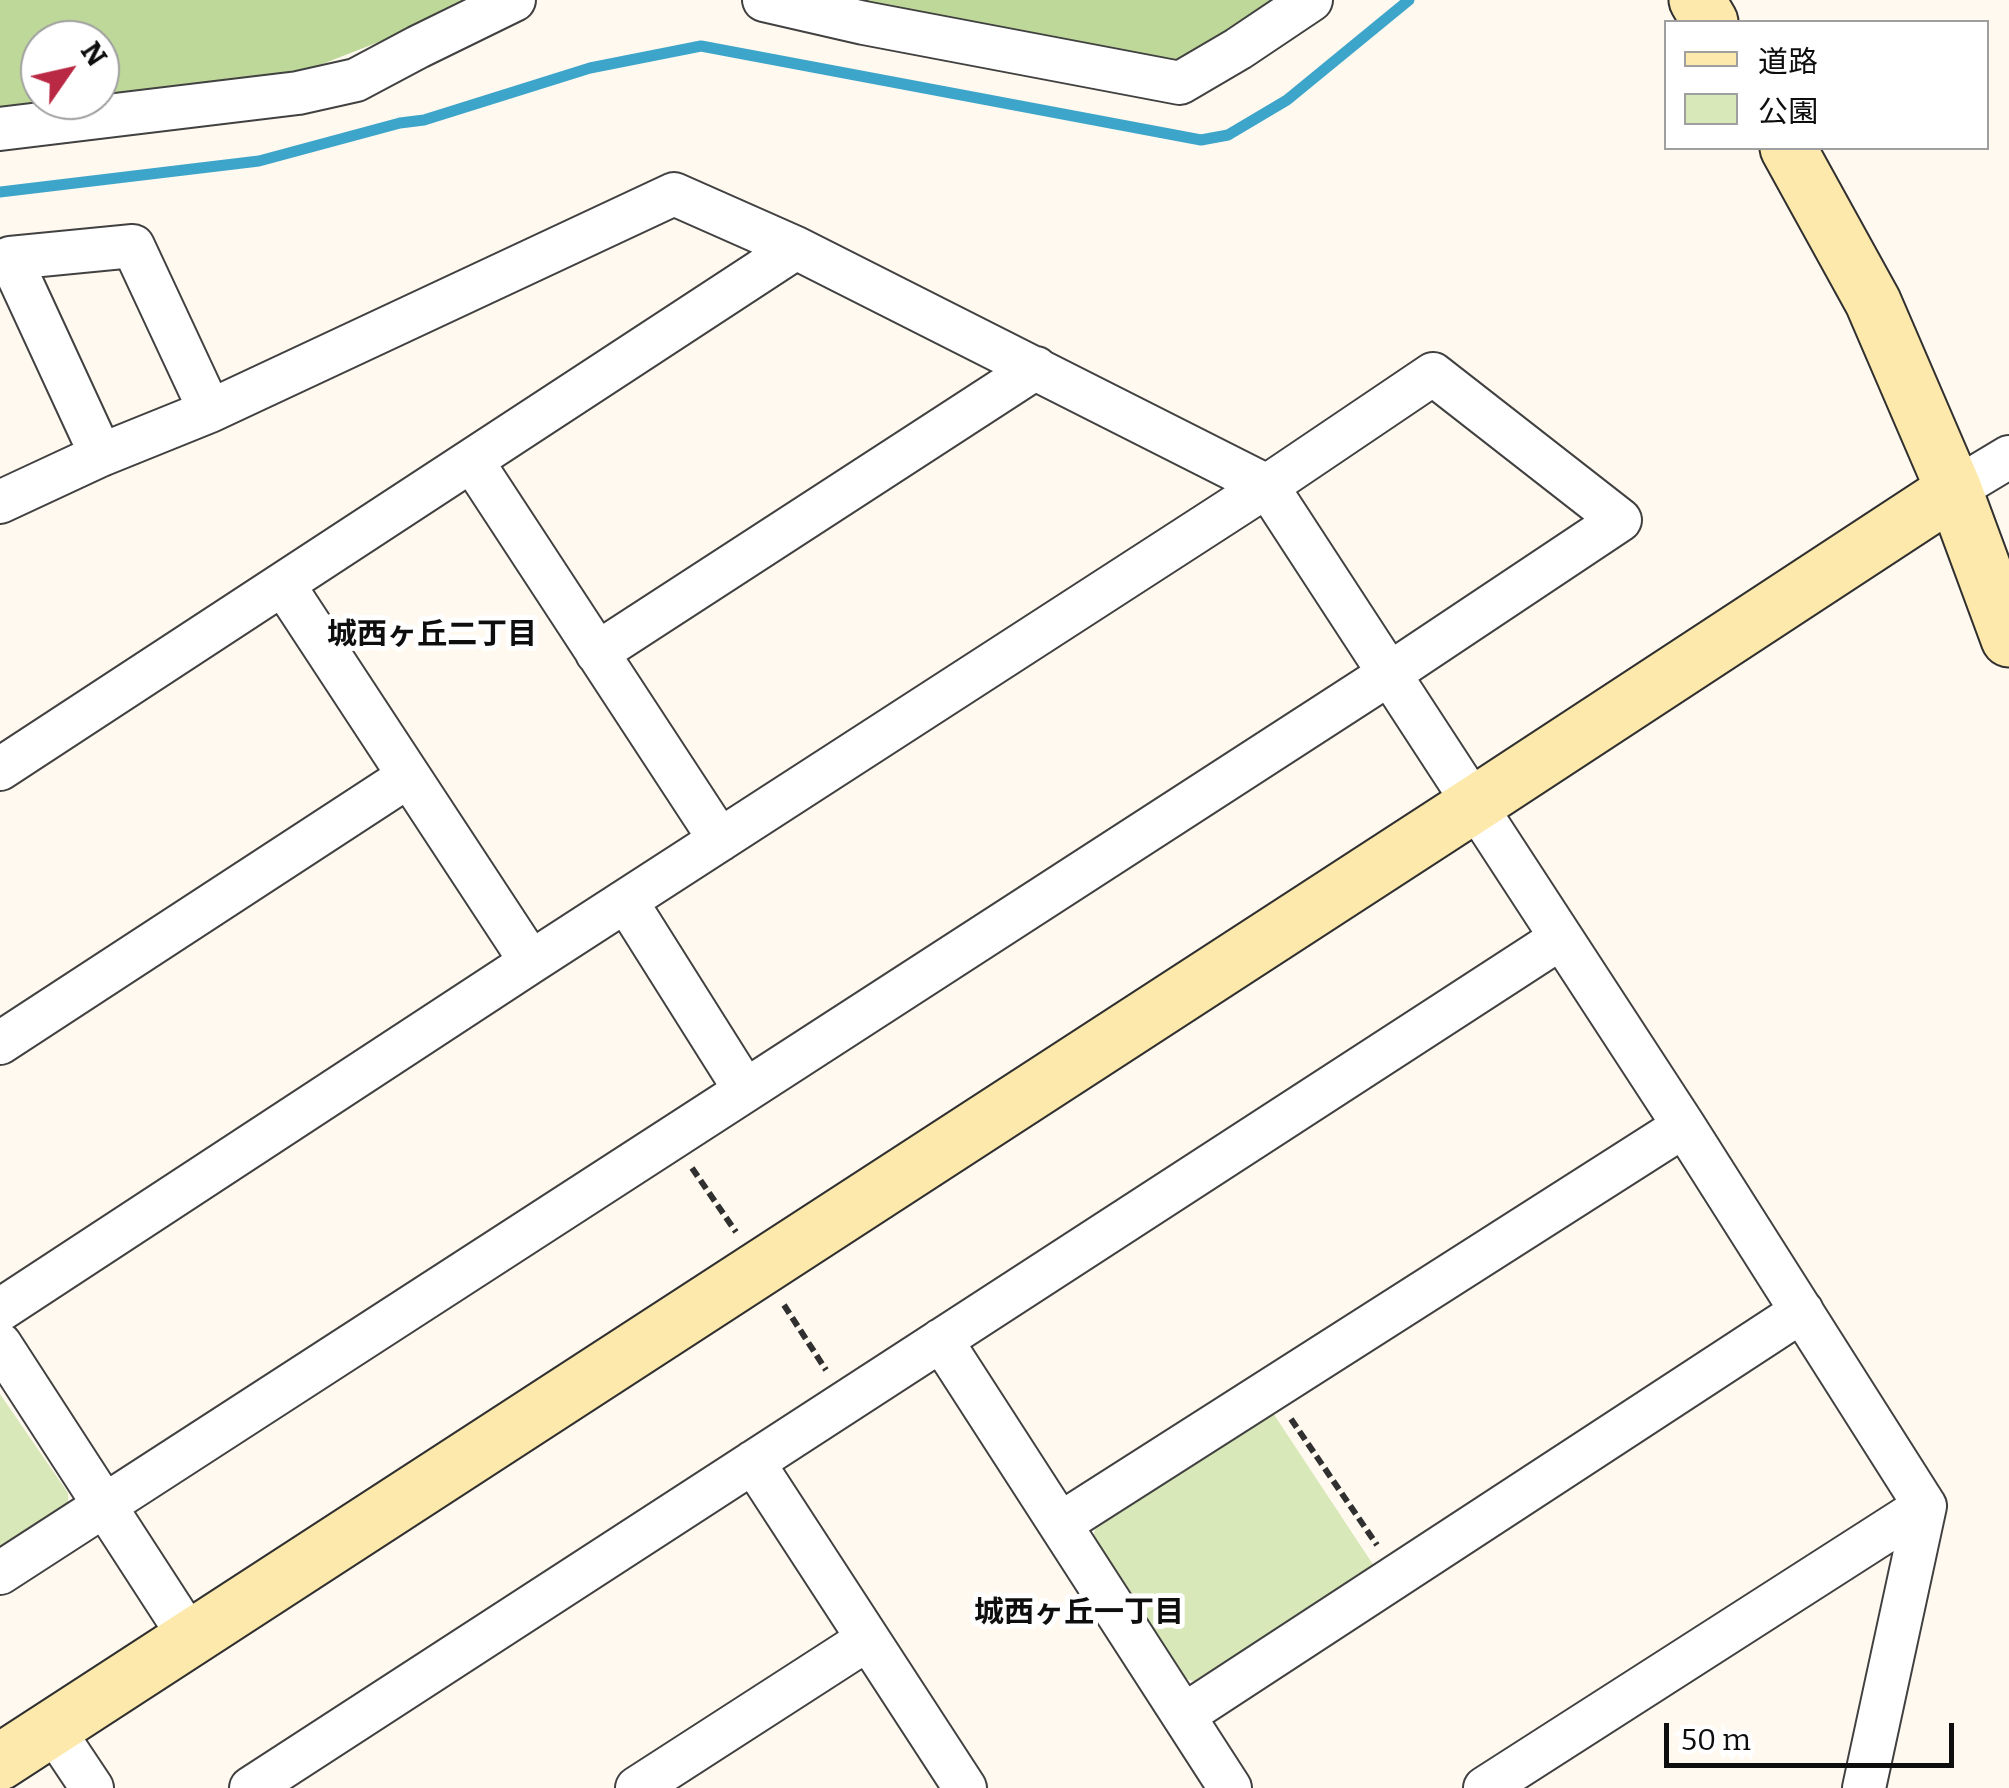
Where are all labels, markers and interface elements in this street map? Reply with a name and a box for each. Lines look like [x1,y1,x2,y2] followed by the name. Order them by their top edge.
[20,20,120,120] north arrow
[1664,20,1989,150] legend
[74,36,113,72] text: N
[1758,44,1818,80] text: 道路
[1758,94,1818,130] text: 公園
[327,618,537,654] district label: 城西ヶ丘二丁目
[974,1596,1184,1632] district label: 城西ヶ丘一丁目
[1669,1703,1959,1765] scale bar
[1681,1722,1751,1758] text: 50 m

